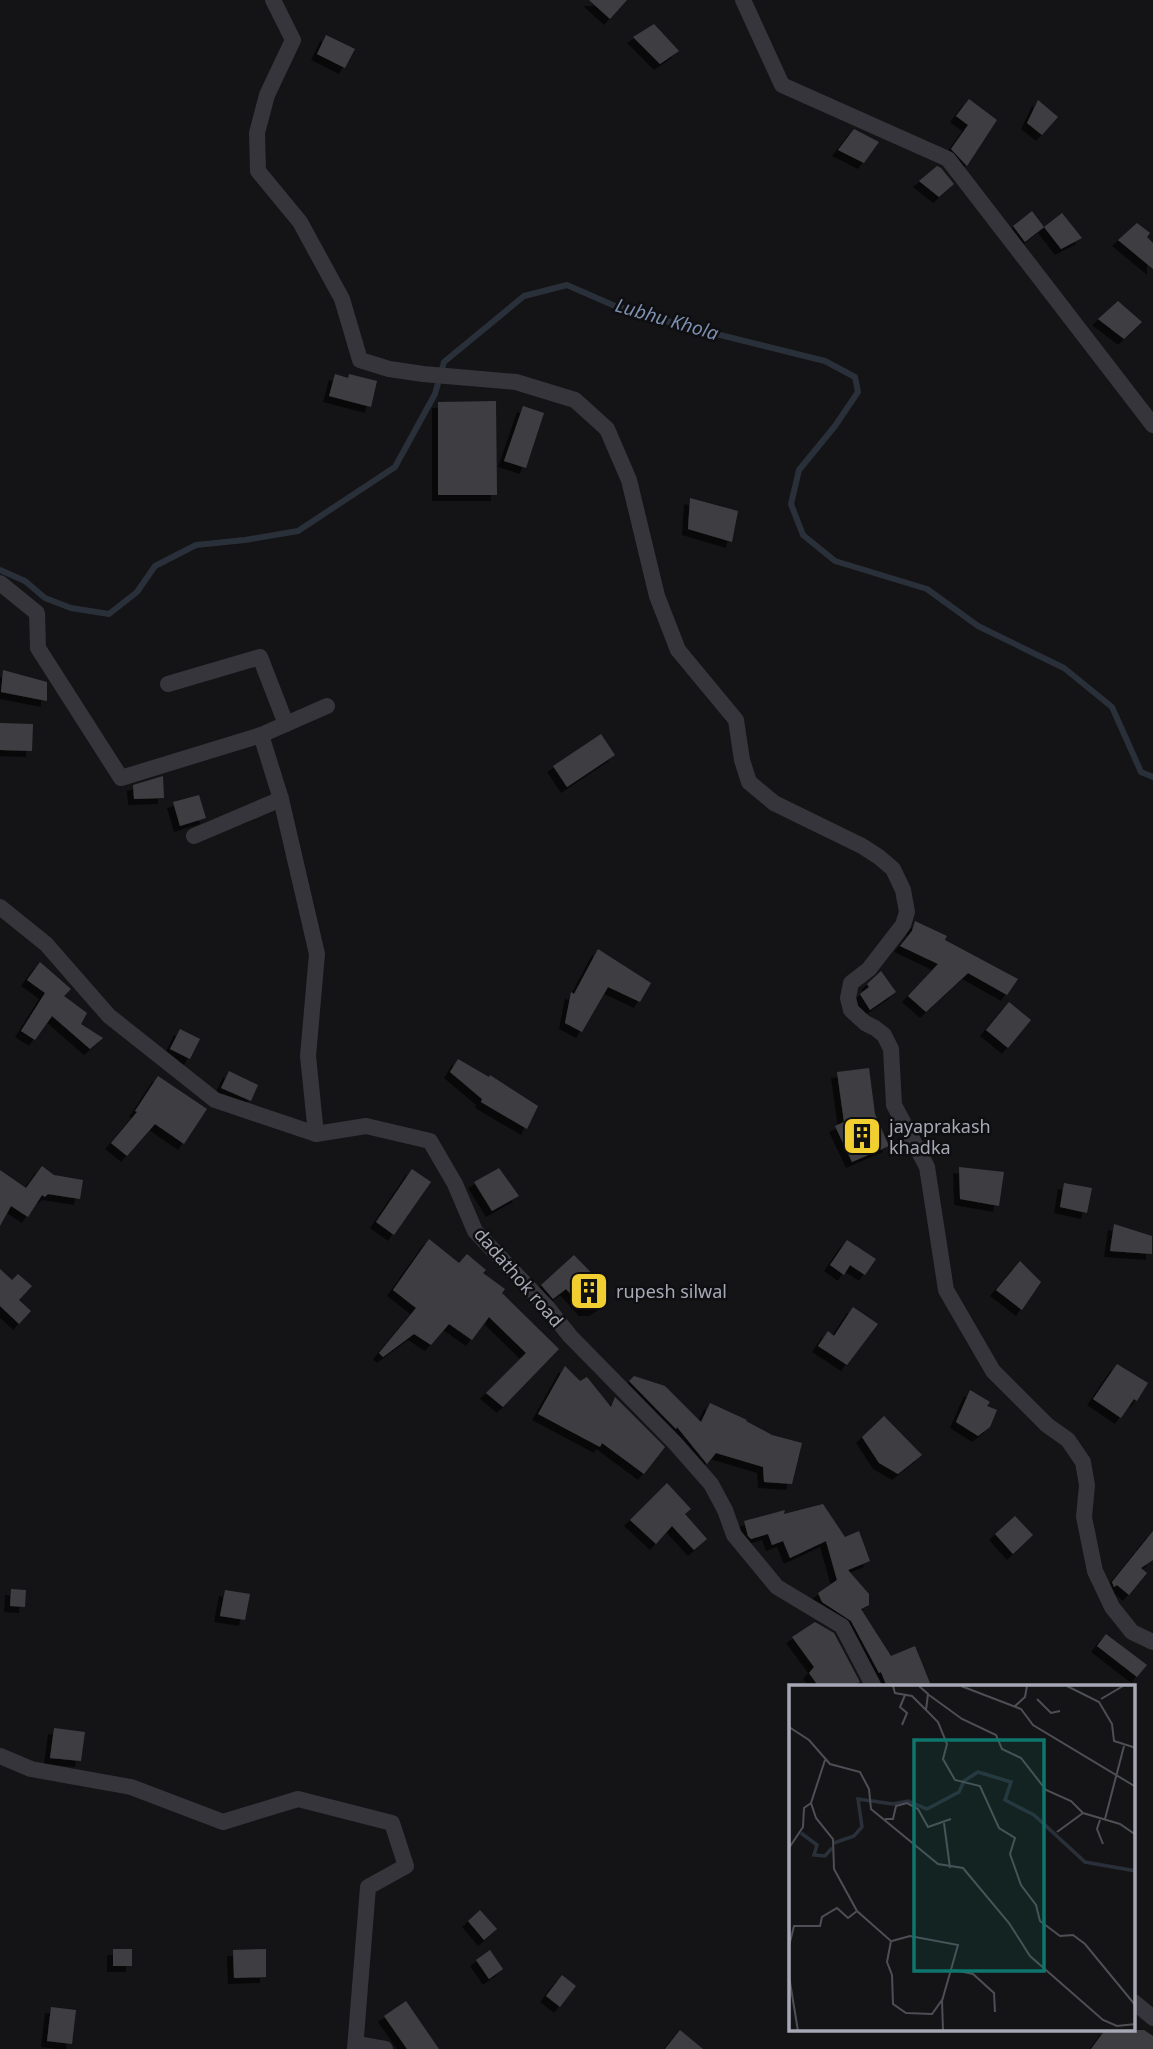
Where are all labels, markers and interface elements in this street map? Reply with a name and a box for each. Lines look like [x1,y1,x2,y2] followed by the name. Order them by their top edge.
[612,292,722,346] water label: Lubhu Khola
[888,1114,991,1159] place label: jayaprakash khadka
[841,1115,883,1157] building icon: jayaprakash khadka
[469,1222,569,1332] street label: dadathok road
[568,1270,610,1312] building icon: rupesh silwal
[616,1279,727,1303] place label: rupesh silwal
[789,1685,1136,2032] inset map

